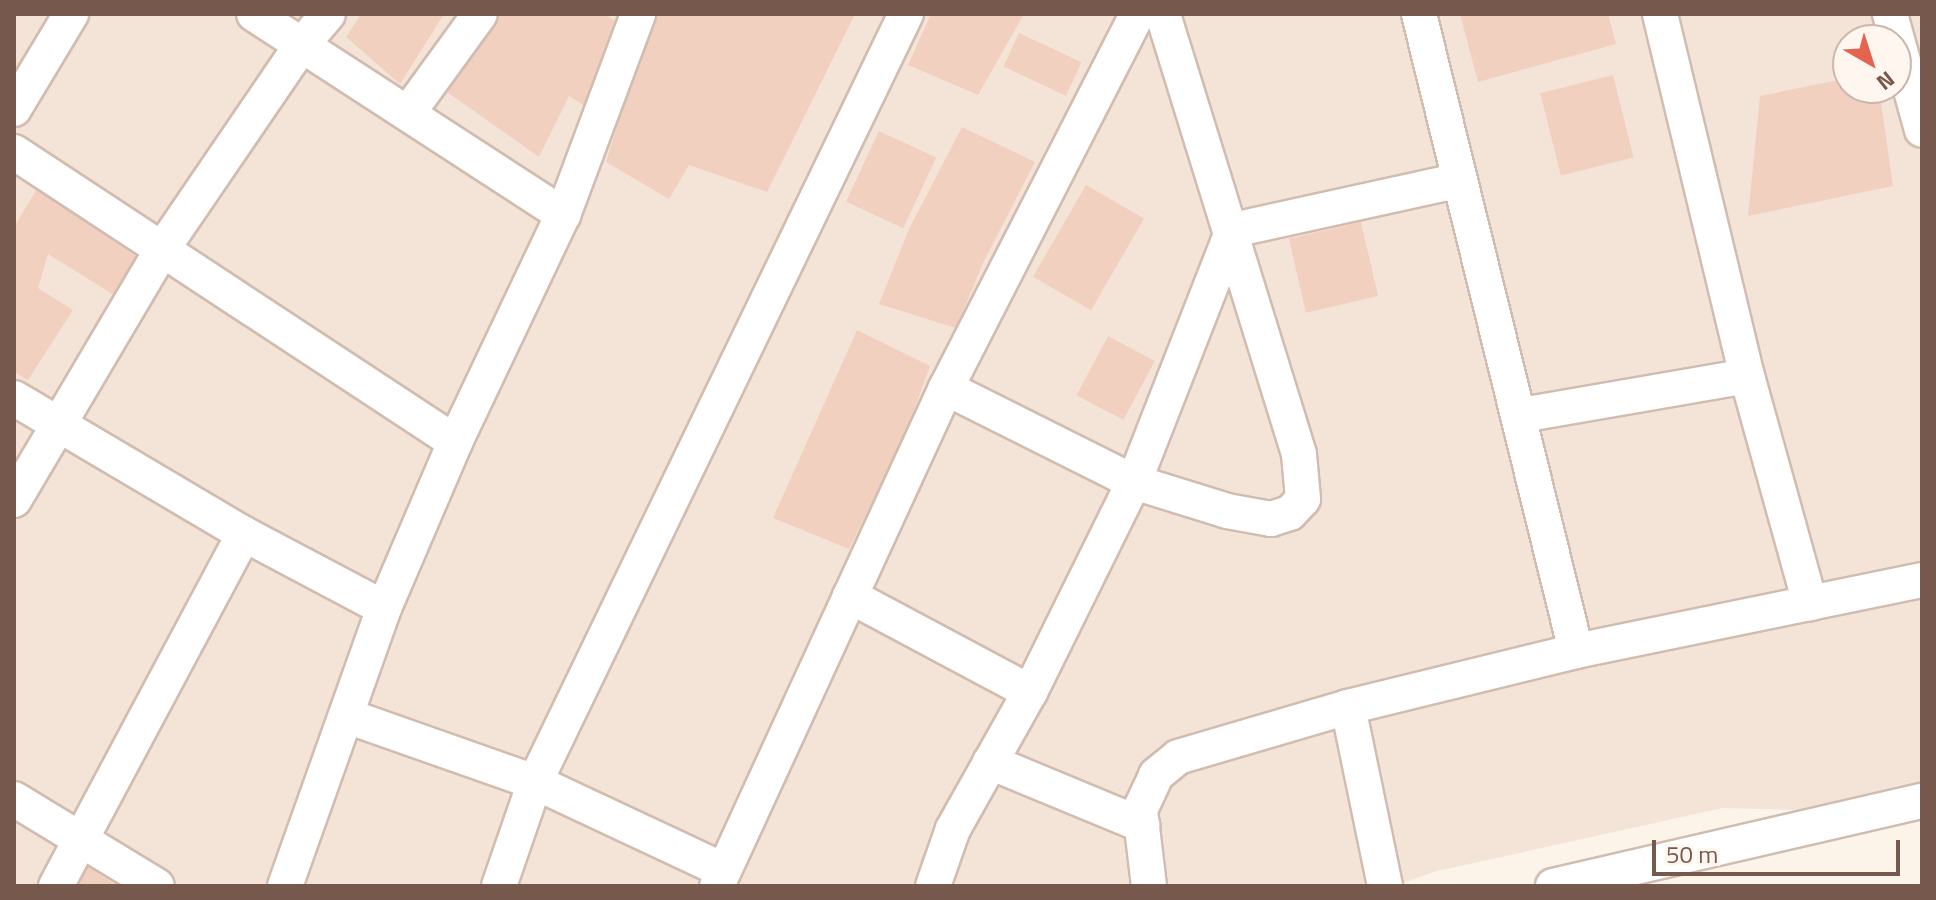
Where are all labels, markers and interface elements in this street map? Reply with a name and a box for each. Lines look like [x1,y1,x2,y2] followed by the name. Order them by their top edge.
[1832,24,1912,104] north arrow
[1869,63,1902,99] text: N
[1656,824,1904,874] scale bar
[1666,836,1718,872] text: 50 m

